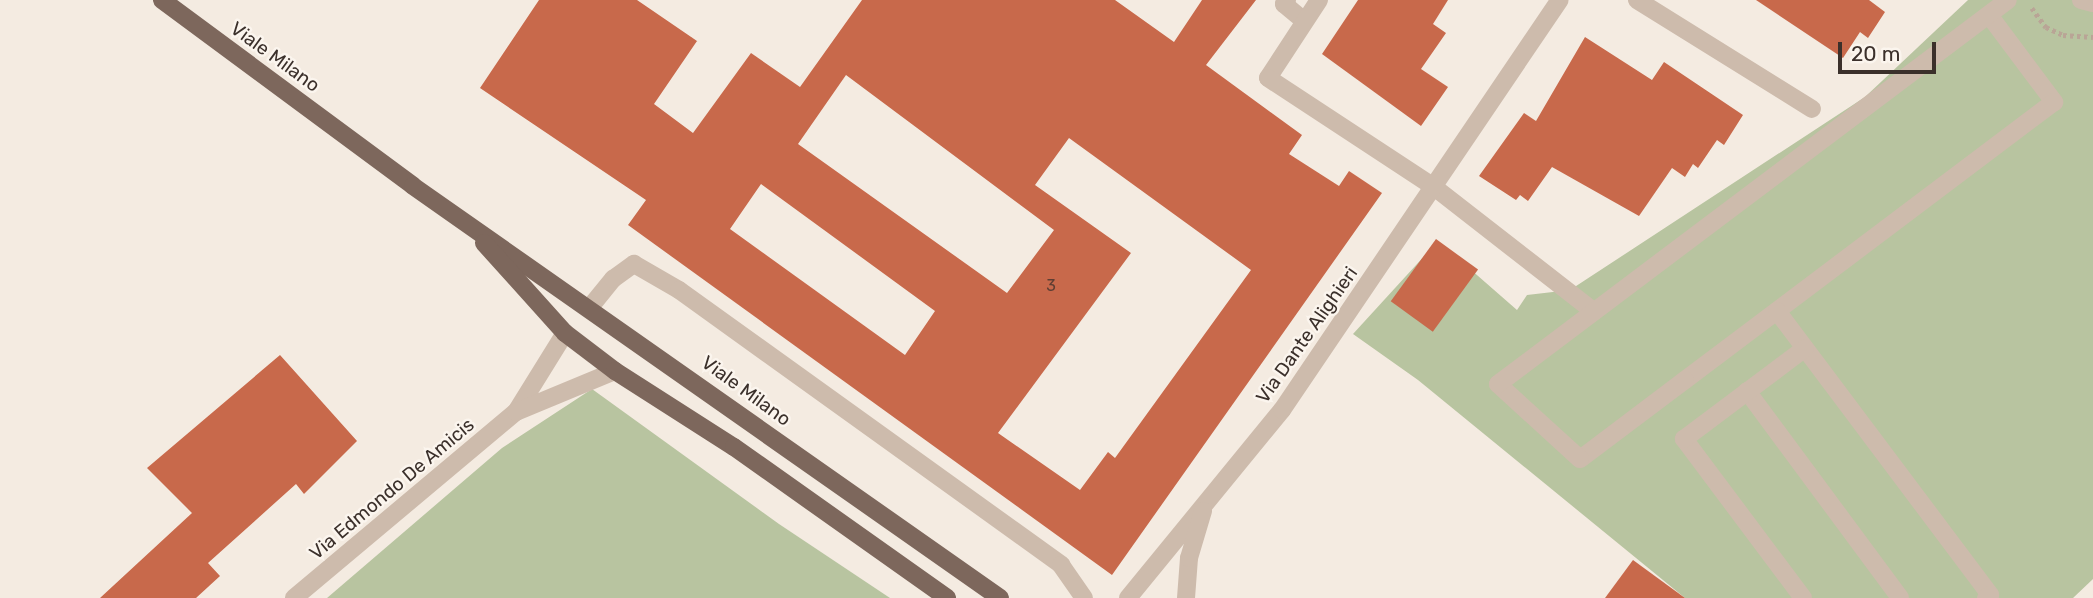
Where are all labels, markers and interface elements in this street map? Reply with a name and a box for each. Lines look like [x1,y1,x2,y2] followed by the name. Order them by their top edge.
[226,17,324,97] street label: Viale Milano
[1841,28,1939,72] scale bar
[1851,41,1900,66] text: 20 m
[1251,262,1363,408] street label: Via Dante Alighieri
[1046,276,1056,296] house number: 3
[697,351,795,431] street label: Viale Milano
[305,413,479,565] street label: Via Edmondo De Amicis

